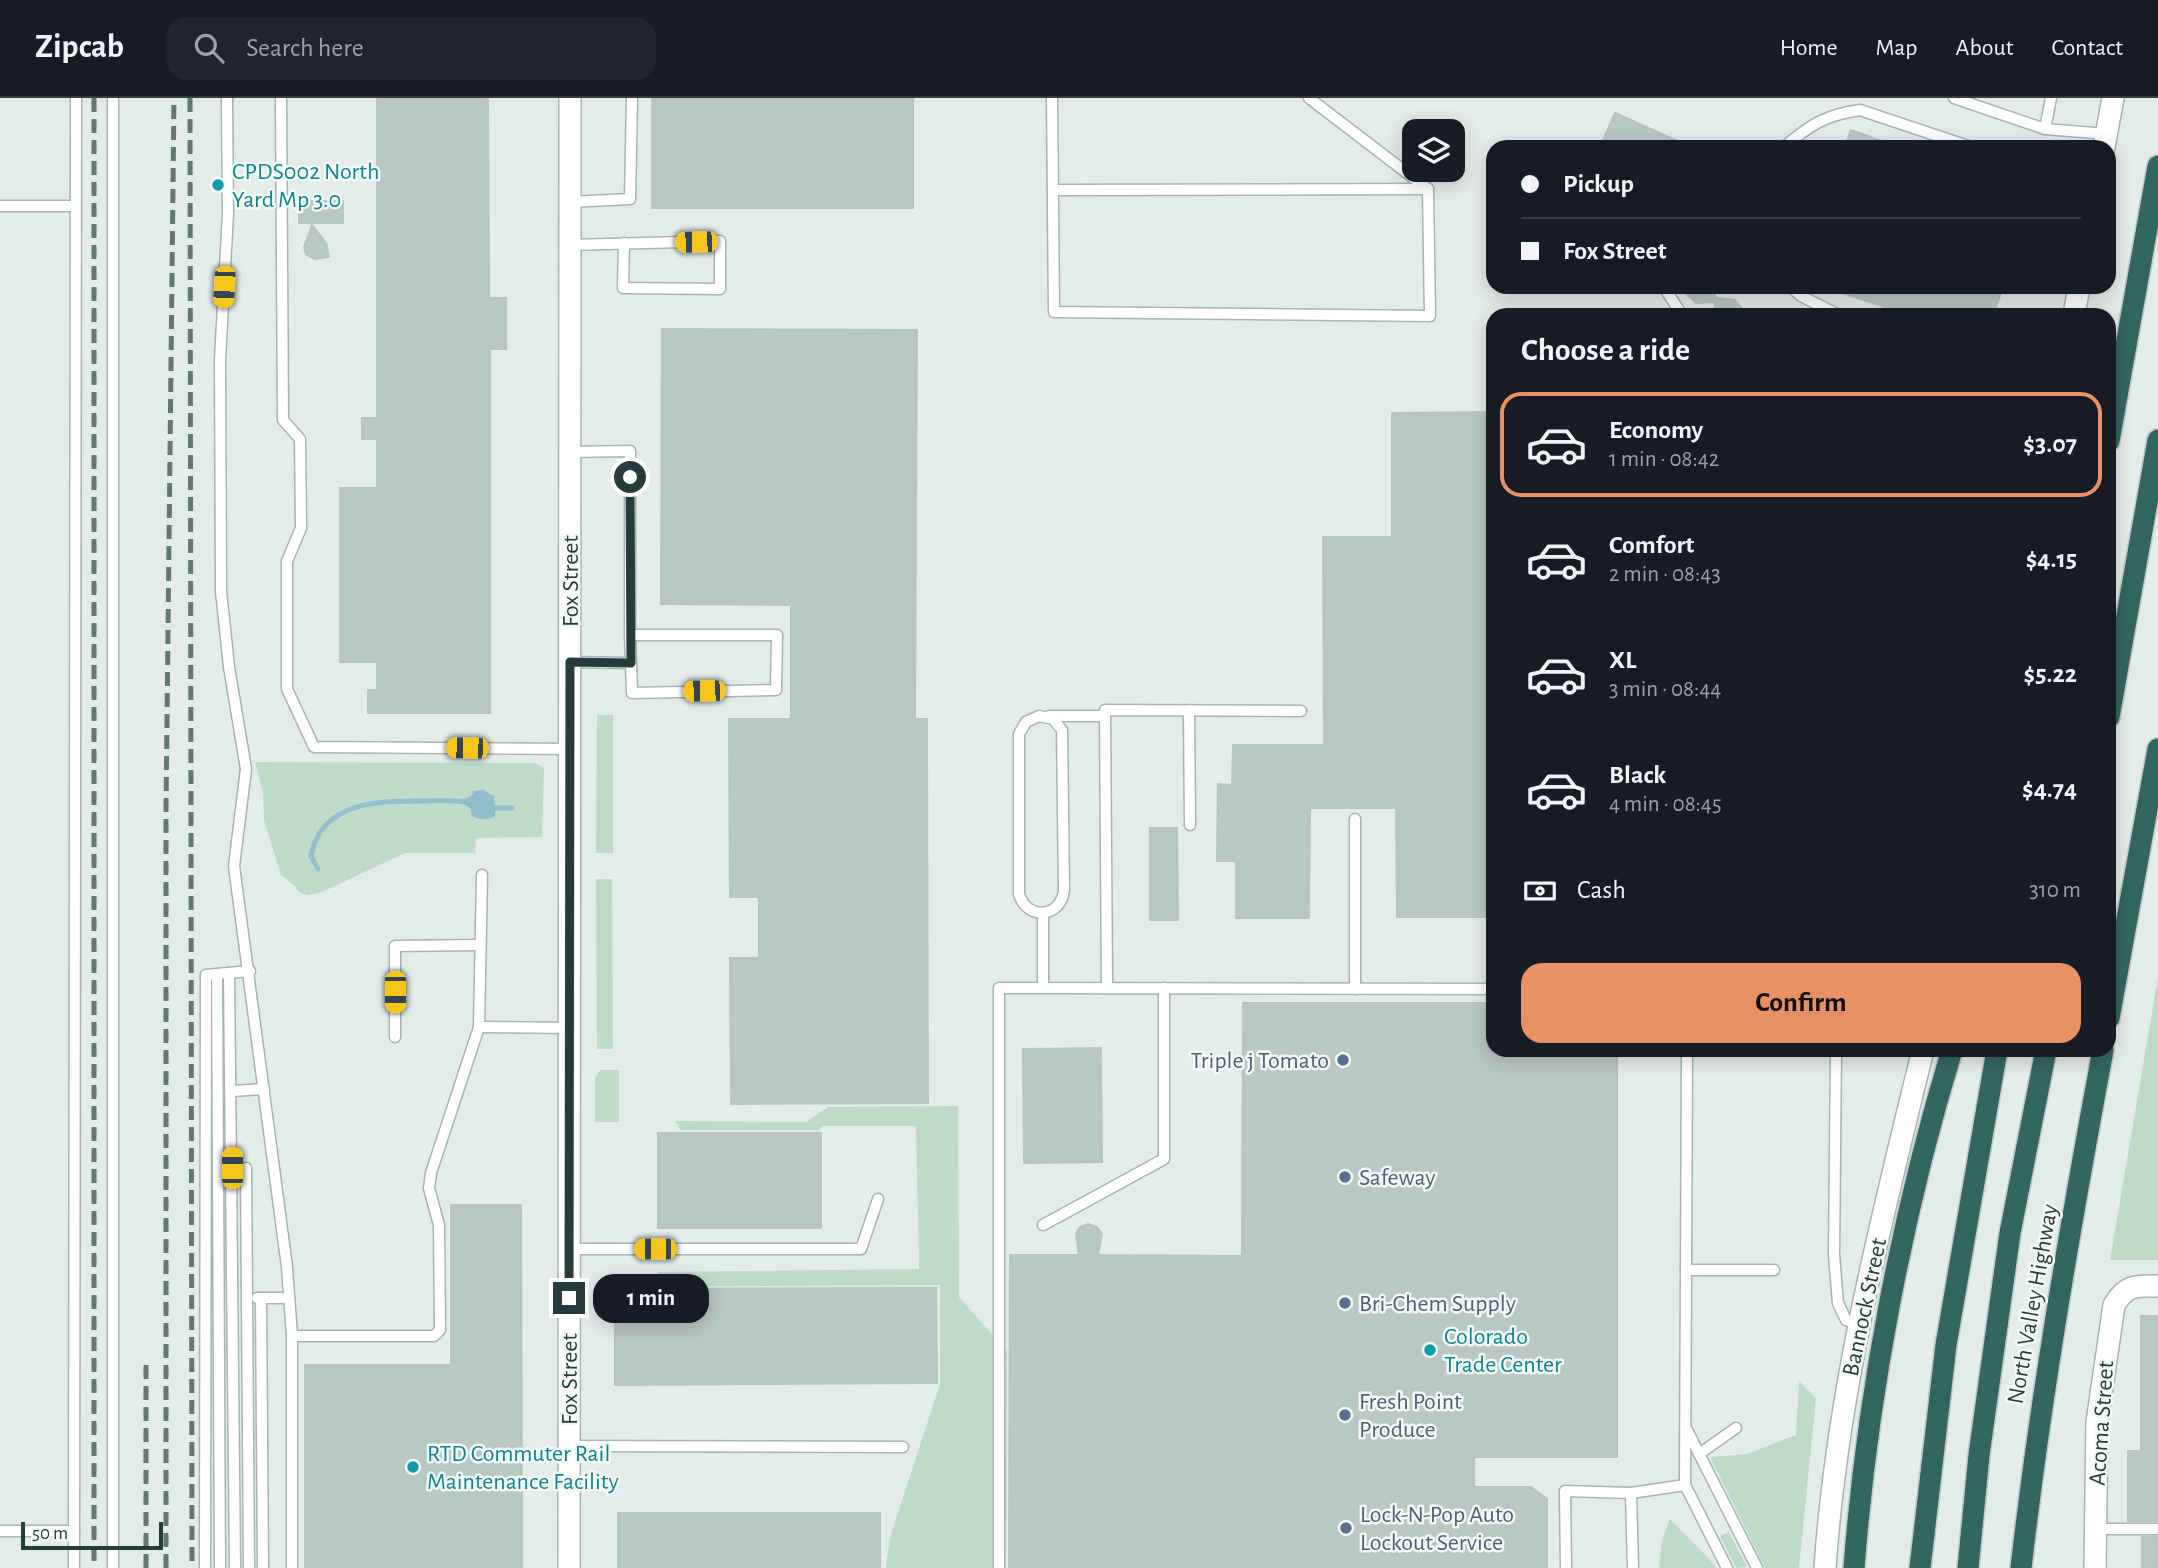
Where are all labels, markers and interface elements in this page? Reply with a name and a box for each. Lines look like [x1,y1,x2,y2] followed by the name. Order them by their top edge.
[166,17,656,80] search box
[190,29,228,67] icon: search
[35,31,124,64] text: Zipcab
[246,35,364,61] text: Search here
[1780,36,1838,60] text: Home
[1876,36,1918,60] text: Map
[1956,36,2013,60] text: About
[2051,36,2123,60] text: Contact
[1402,119,1465,182] map controls
[1402,119,1465,182] button: layers
[232,160,379,212] place label: CPDS002 North Yard Mp 3.0
[1563,171,1634,197] text: Pickup
[210,177,226,193] marker: CPDS002 North Yard Mp 3.0
[675,231,718,253] car
[1563,238,1667,264] text: Fox Street
[213,265,236,309] car
[1521,334,1690,366] text: Choose a ride
[1525,413,1588,476] icon: car
[1609,417,1703,443] text: Economy
[2023,431,2077,457] text: $3.07
[1609,448,1719,471] text: 1 min · 08:42
[614,461,646,493] route start
[1525,528,1588,591] icon: car
[1609,532,1694,558] text: Comfort
[559,535,583,627] street label: Fox Street
[2026,546,2077,572] text: $4.15
[1609,563,1721,586] text: 2 min · 08:43
[1525,643,1588,706] icon: car
[1609,647,1636,673] text: XL
[2024,661,2077,687] text: $5.22
[1609,678,1721,701] text: 3 min · 08:44
[683,680,726,702] car
[446,737,489,759] car
[1525,758,1588,821] icon: car
[1609,762,1666,788] text: Black
[2022,776,2077,802] text: $4.74
[1609,793,1722,816] text: 4 min · 08:45
[1521,872,1559,910] icon: cash
[1577,877,1626,903] text: Cash
[2029,879,2081,902] text: 310 m
[1521,963,2081,1043] button: Confirm
[385,971,406,1013] car
[1191,1049,1329,1073] place label: Triple j Tomato
[1335,1052,1351,1068] marker: Triple j Tomato
[222,1147,243,1189] car
[1359,1166,1435,1190] place label: Safeway
[1337,1169,1353,1185] marker: Safeway
[2004,1202,2062,1406] street label: North Valley Highway
[1839,1236,1891,1379] street label: Bannock Street
[635,1239,677,1260] car
[594,1274,709,1322] callout: 1 min
[553,1282,585,1314] route end
[627,1287,675,1310] text: 1 min
[1359,1292,1516,1316] place label: Bri-Chem Supply
[1337,1295,1353,1311] marker: Bri-Chem Supply
[1444,1325,1562,1377] place label: Colorado Trade Center
[558,1333,582,1425] street label: Fox Street
[1422,1342,1438,1358] marker: Colorado Trade Center
[2086,1360,2118,1486] street label: Acoma Street
[1359,1390,1462,1442] place label: Fresh Point Produce
[1337,1407,1353,1423] marker: Fresh Point Produce
[427,1442,619,1494] place label: RTD Commuter Rail Maintenance Facility
[405,1459,421,1475] marker: RTD Commuter Rail Maintenance Facility
[1360,1503,1514,1555] place label: Lock-N-Pop Auto Lockout Service
[21,1519,163,1551] scale bar
[1338,1520,1354,1536] marker: Lock-N-Pop Auto Lockout Service
[32,1524,68,1543] text: 50 m

